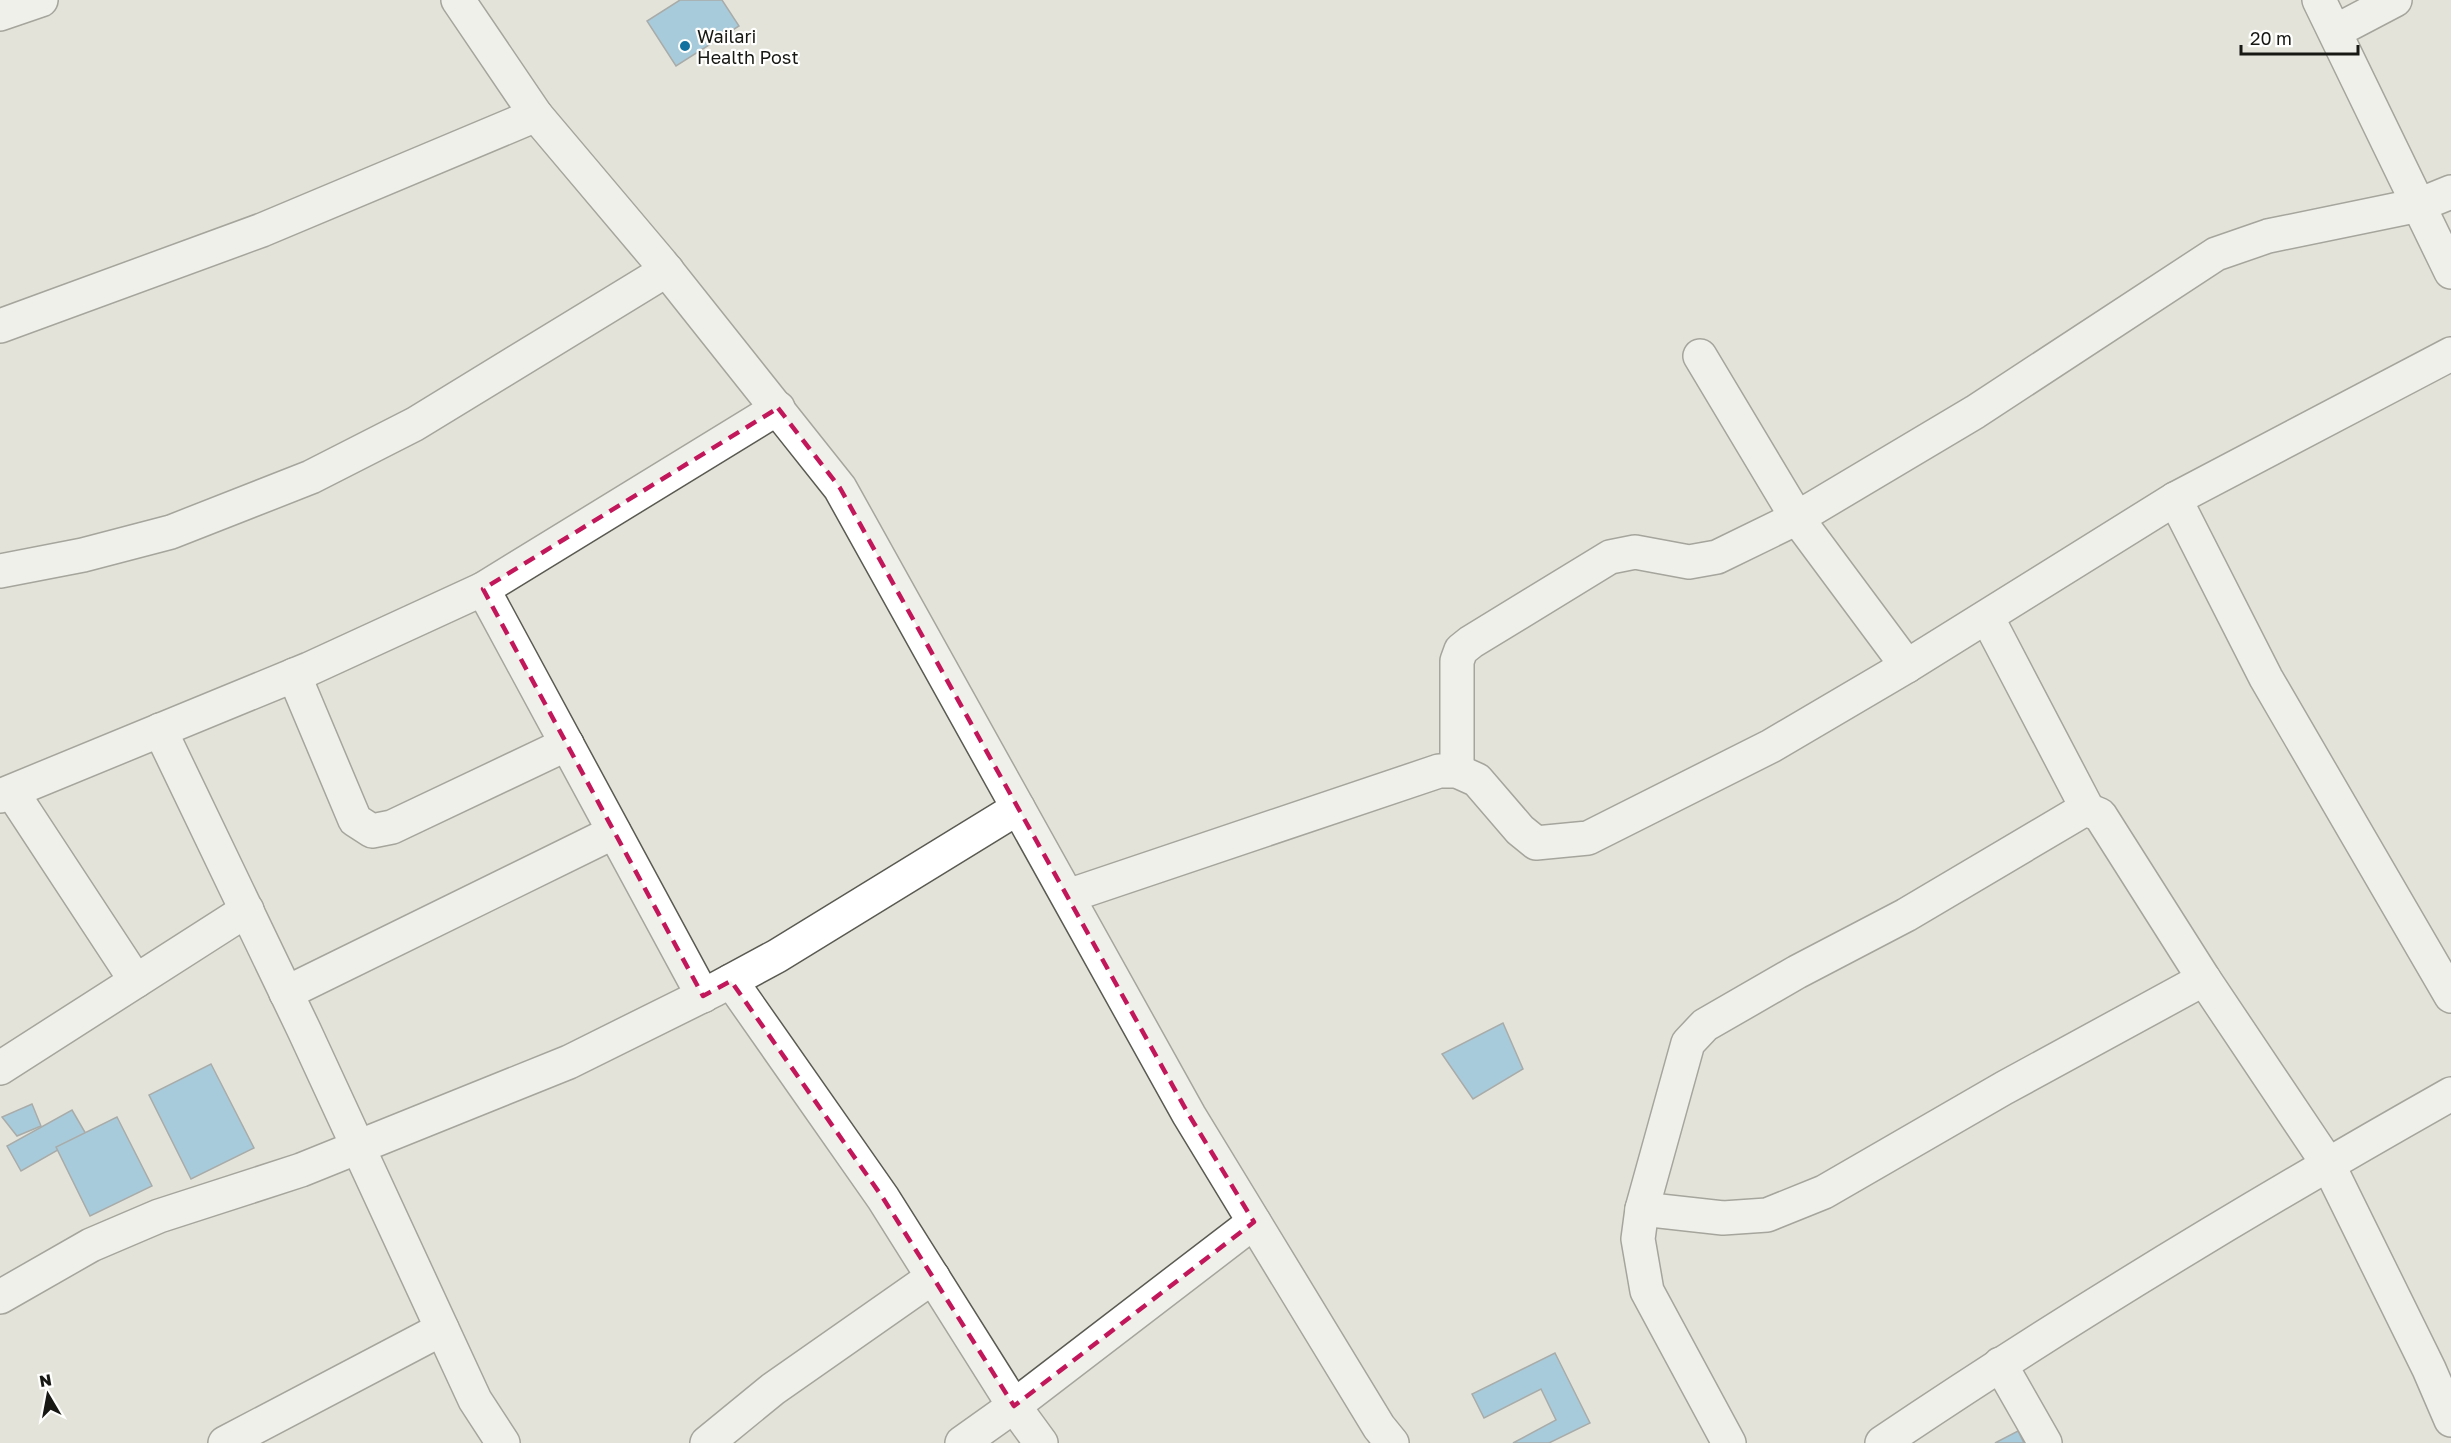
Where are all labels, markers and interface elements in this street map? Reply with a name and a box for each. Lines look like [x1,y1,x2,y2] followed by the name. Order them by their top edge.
[2241,18,2358,56] scale bar
[697,25,799,68] place label: Wailari Health Post
[2250,27,2292,49] text: 20 m
[678,39,692,53] marker: Wailari Health Post
[18,1365,78,1425] north arrow
[38,1369,53,1391] text: N

